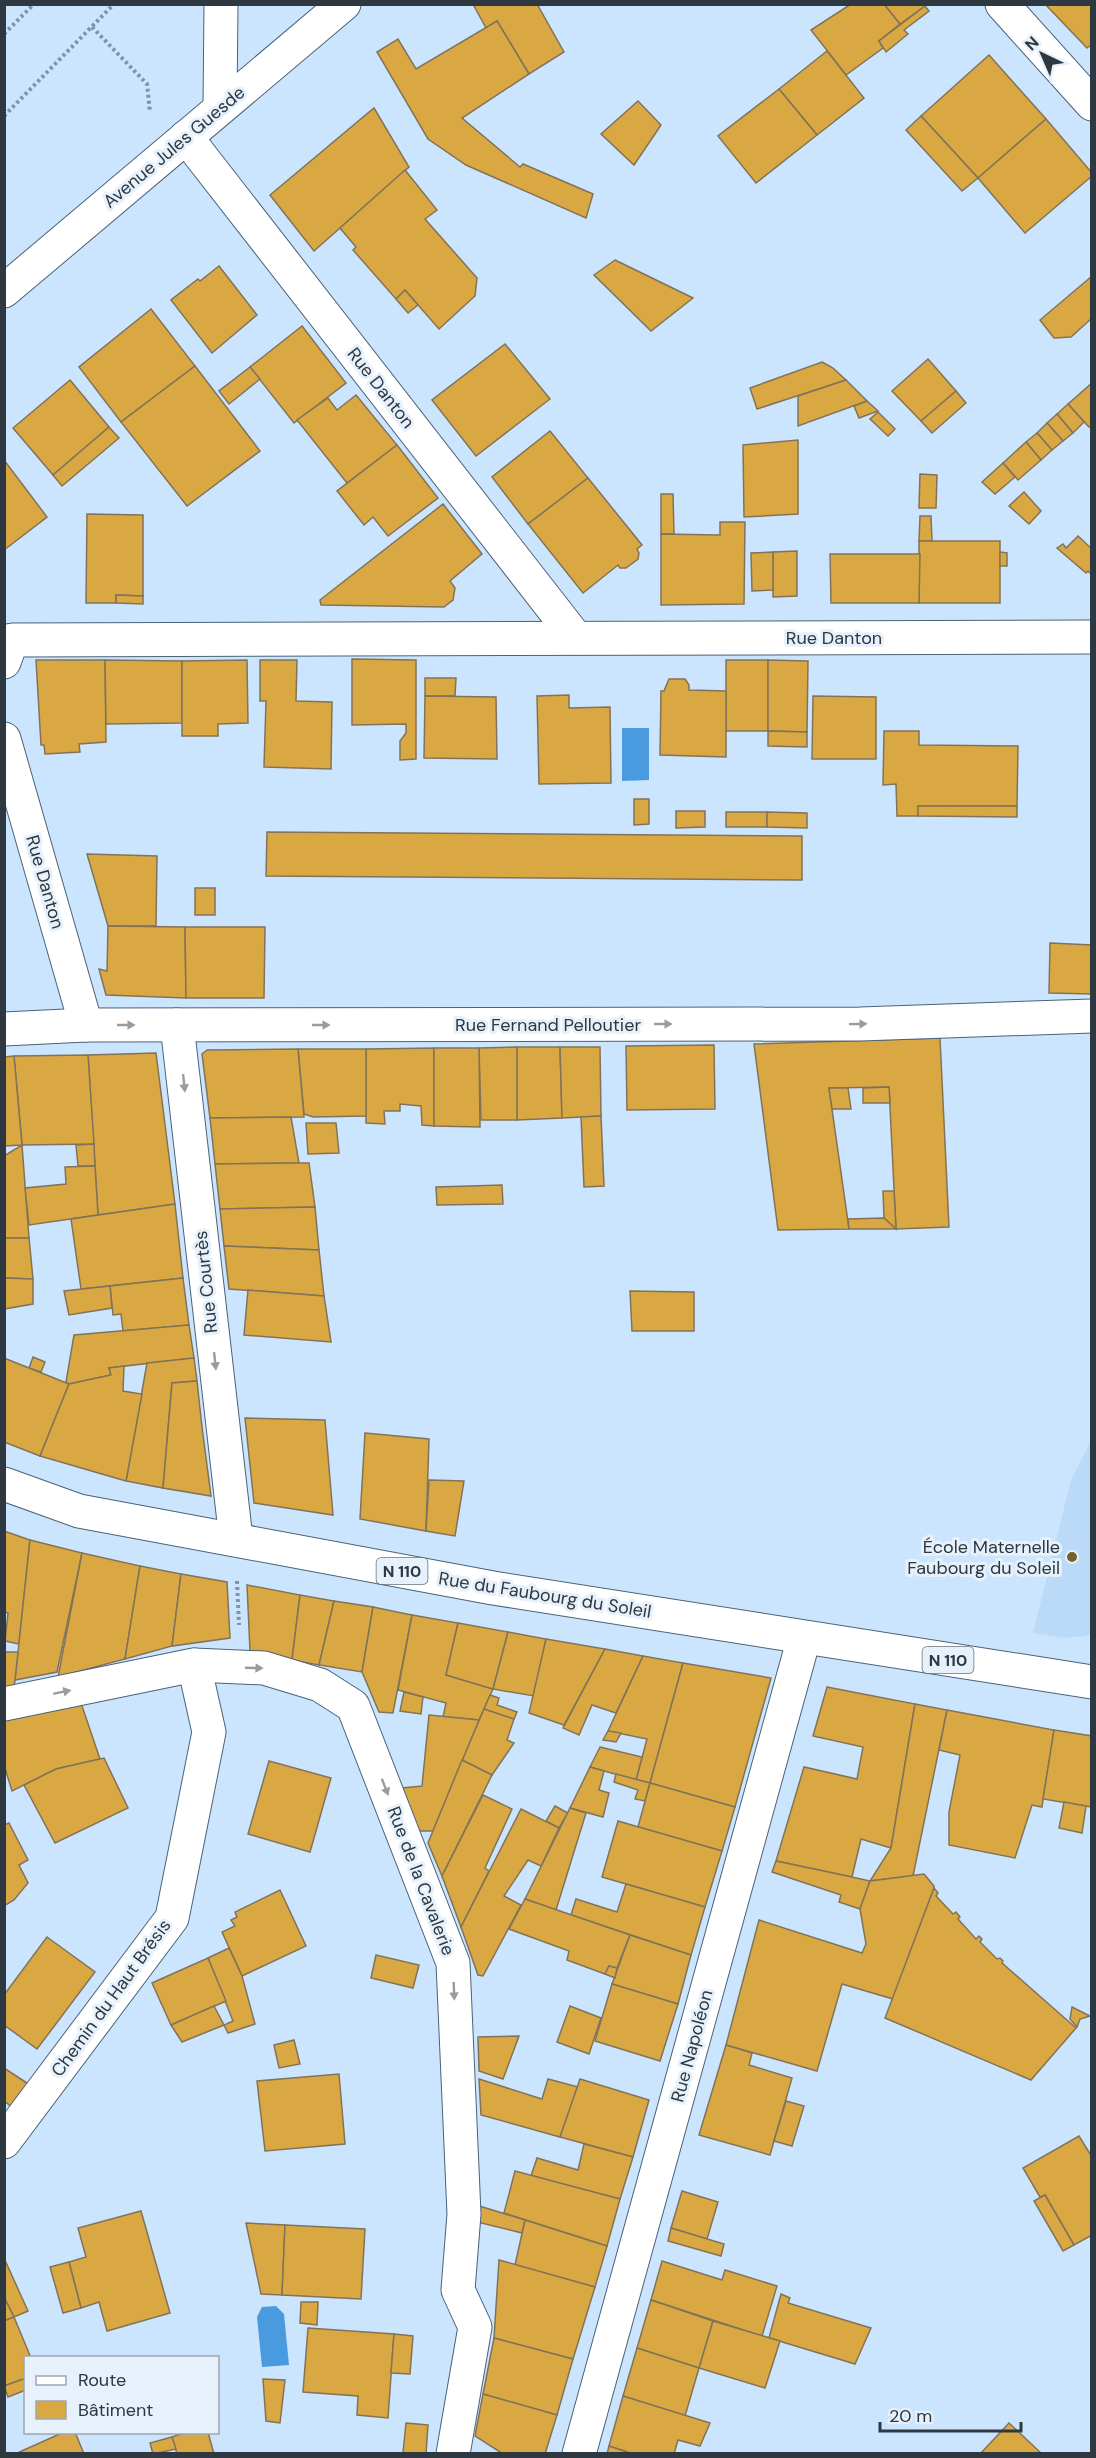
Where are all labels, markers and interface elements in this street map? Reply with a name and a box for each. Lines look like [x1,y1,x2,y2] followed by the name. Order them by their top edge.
[1012,24,1072,84] north arrow
[1020,32,1043,55] text: N
[98,81,250,213] street label: Avenue Jules Guesde
[342,343,420,433] street label: Rue Danton
[786,626,882,650] street label: Rue Danton
[20,832,70,932] street label: Rue Danton
[455,1013,641,1037] street label: Rue Fernand Pelloutier
[653,1019,672,1029] one-way arrow
[848,1019,867,1029] one-way arrow
[116,1020,135,1030] one-way arrow
[311,1020,330,1030] one-way arrow
[179,1074,189,1093] one-way arrow
[189,1230,223,1334] street label: Rue Courtès
[210,1351,220,1370] one-way arrow
[907,1535,1060,1580] place label: École Maternelle Faubourg du Soleil
[1065,1550,1079,1564] marker: École Maternelle Faubourg du Soleil
[376,1558,428,1584] road number: N 110
[437,1566,653,1624] street label: Rue du Faubourg du Soleil
[922,1647,974,1673] road number: N 110
[244,1663,263,1672] one-way arrow
[53,1687,72,1696] one-way arrow
[380,1778,390,1796] one-way arrow
[382,1803,460,1959] street label: Rue de la Cavalerie
[46,1914,176,2082] street label: Chemin du Haut Brésis
[449,1981,459,2000] one-way arrow
[665,1987,719,2105] street label: Rue Napoléon
[24,2356,219,2434] legend
[78,2368,126,2392] text: Route
[880,2395,1021,2433] scale bar
[78,2398,153,2422] text: Bâtiment
[889,2404,932,2428] text: 20 m

